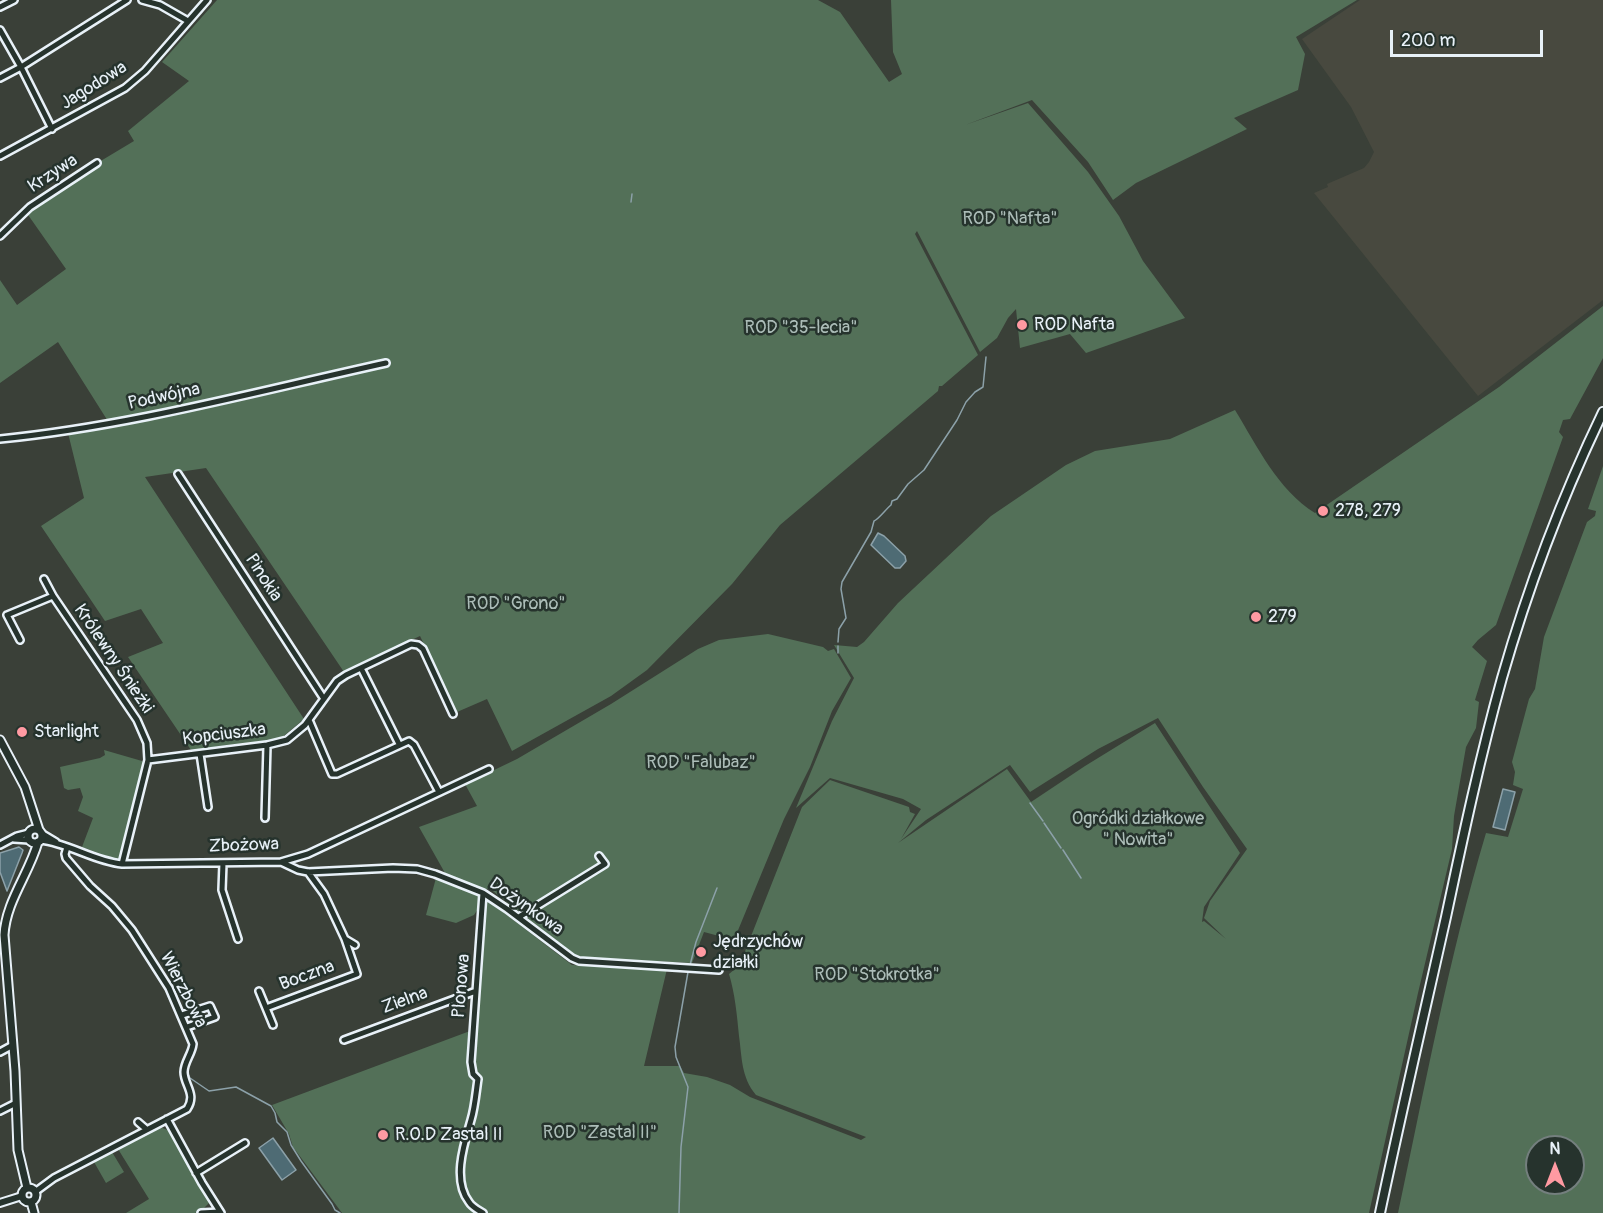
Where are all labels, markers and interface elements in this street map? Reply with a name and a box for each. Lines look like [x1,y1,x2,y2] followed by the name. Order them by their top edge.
[1393,18,1546,56] scale bar
[1401,29,1456,52] text: 200 m
[57,57,131,115] street label: Jagodowa
[24,150,82,198] street label: Krzywa
[962,208,1058,230] park label: ROD "Nafta"
[1034,314,1115,336] place label: ROD Nafta
[744,317,858,339] park label: ROD "35-lecia"
[1015,318,1029,332] marker: ROD Nafta
[126,379,202,415] street label: Podwójna
[1335,500,1401,522] place label: 278, 279
[1316,504,1330,518] marker: 278, 279
[240,550,286,606] street label: Pinokia
[466,593,566,615] park label: ROD "Grono"
[69,600,157,718] street label: Królewny Śnieżki
[1268,606,1297,628] place label: 279
[1249,610,1263,624] marker: 279
[181,719,267,751] street label: Kopciuszka
[34,721,99,743] place label: Starlight
[15,725,29,739] marker: Starlight
[646,752,756,774] park label: ROD "Falubaz"
[1072,808,1204,850] park label: Ogródki działkowe " Nowita"
[209,834,279,858] street label: Zbożowa
[485,874,567,940] street label: Dożynkowa
[713,931,803,974] place label: Jędrzychów działki
[694,945,708,959] marker: Jędrzychów działki
[155,949,211,1031] street label: Wierzbowa
[448,953,476,1019] street label: Plonowa
[277,956,337,996] street label: Boczna
[814,964,940,986] park label: ROD "Stokrotka"
[379,983,431,1019] street label: Zielna
[543,1122,657,1144] park label: ROD "Zastal II"
[395,1124,503,1146] place label: R.O.D Zastal II
[376,1128,390,1142] marker: R.O.D Zastal II
[1525,1135,1585,1195] north arrow
[1550,1139,1560,1159] text: N

